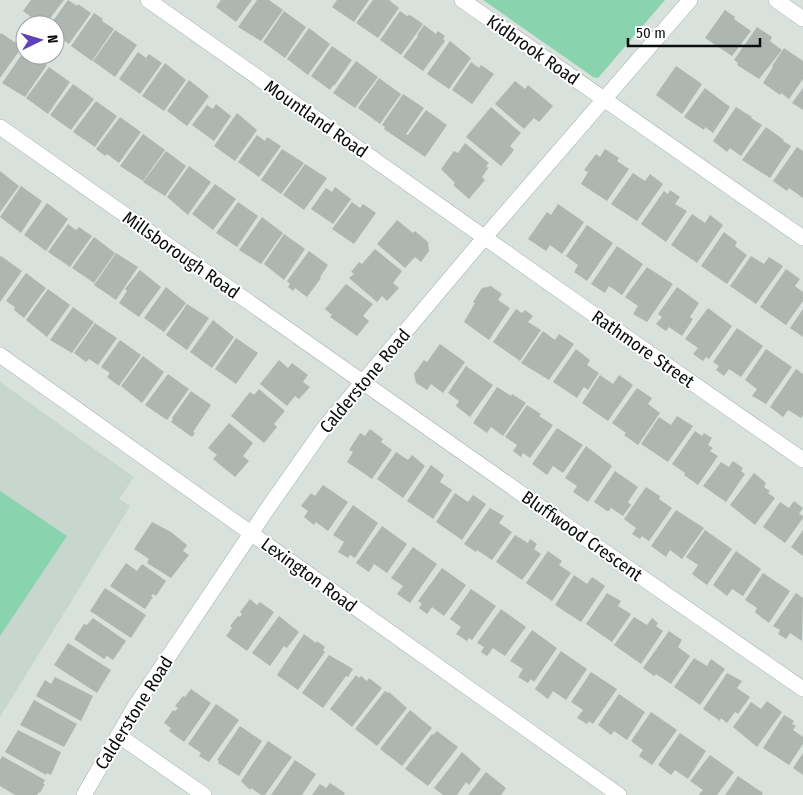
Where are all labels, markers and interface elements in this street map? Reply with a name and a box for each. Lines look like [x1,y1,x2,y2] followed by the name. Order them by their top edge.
[482,10,584,90] street label: Kidbrook Road
[15,15,65,65] north arrow
[628,15,760,47] scale bar
[636,24,666,42] text: 50 m
[44,34,61,44] text: N
[260,75,372,163] street label: Mountland Road
[118,206,244,304] street label: Millsborough Road
[587,305,699,393] street label: Rathmore Street
[315,324,415,438] street label: Calderstone Road
[517,486,647,586] street label: Bluffwood Crescent
[257,533,361,617] street label: Lexington Road
[90,652,178,774] street label: Calderstone Road

